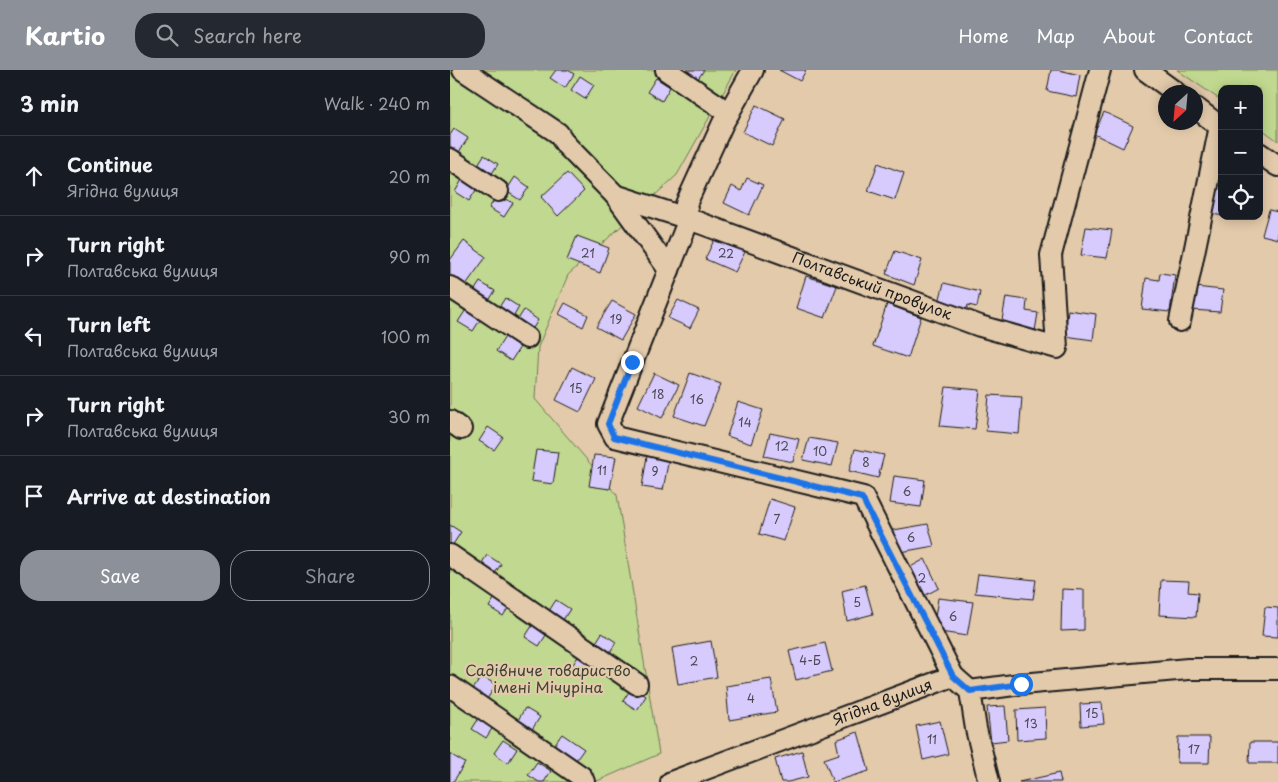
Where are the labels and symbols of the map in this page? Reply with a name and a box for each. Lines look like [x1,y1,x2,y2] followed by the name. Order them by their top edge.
[1158,85,1203,130] north arrow
[581,244,595,262] house number: 21
[718,244,734,262] house number: 22
[789,245,956,325] street label: Полтавський провулок
[610,310,622,328] house number: 19
[621,351,644,374] route end
[569,379,583,397] house number: 15
[652,385,664,403] house number: 18
[690,390,704,408] house number: 16
[738,413,752,431] house number: 14
[775,437,789,455] house number: 12
[813,442,827,460] house number: 10
[862,453,870,471] house number: 8
[597,461,607,479] house number: 11
[651,462,659,480] house number: 9
[903,482,911,500] house number: 6
[774,510,781,528] house number: 7
[907,528,915,546] house number: 6
[918,569,926,587] house number: 2
[853,593,861,611] house number: 5
[949,607,957,625] house number: 6
[799,651,821,669] house number: 4-Б
[690,652,698,670] house number: 2
[465,658,631,698] park label: Садівниче товариство імені Мічуріна
[829,672,935,730] street label: Ягідна вулиця
[1010,673,1033,696] route start
[747,689,755,707] house number: 4
[1085,704,1099,722] house number: 15
[1024,714,1038,732] house number: 13
[927,730,937,748] house number: 11
[1188,740,1200,758] house number: 17

